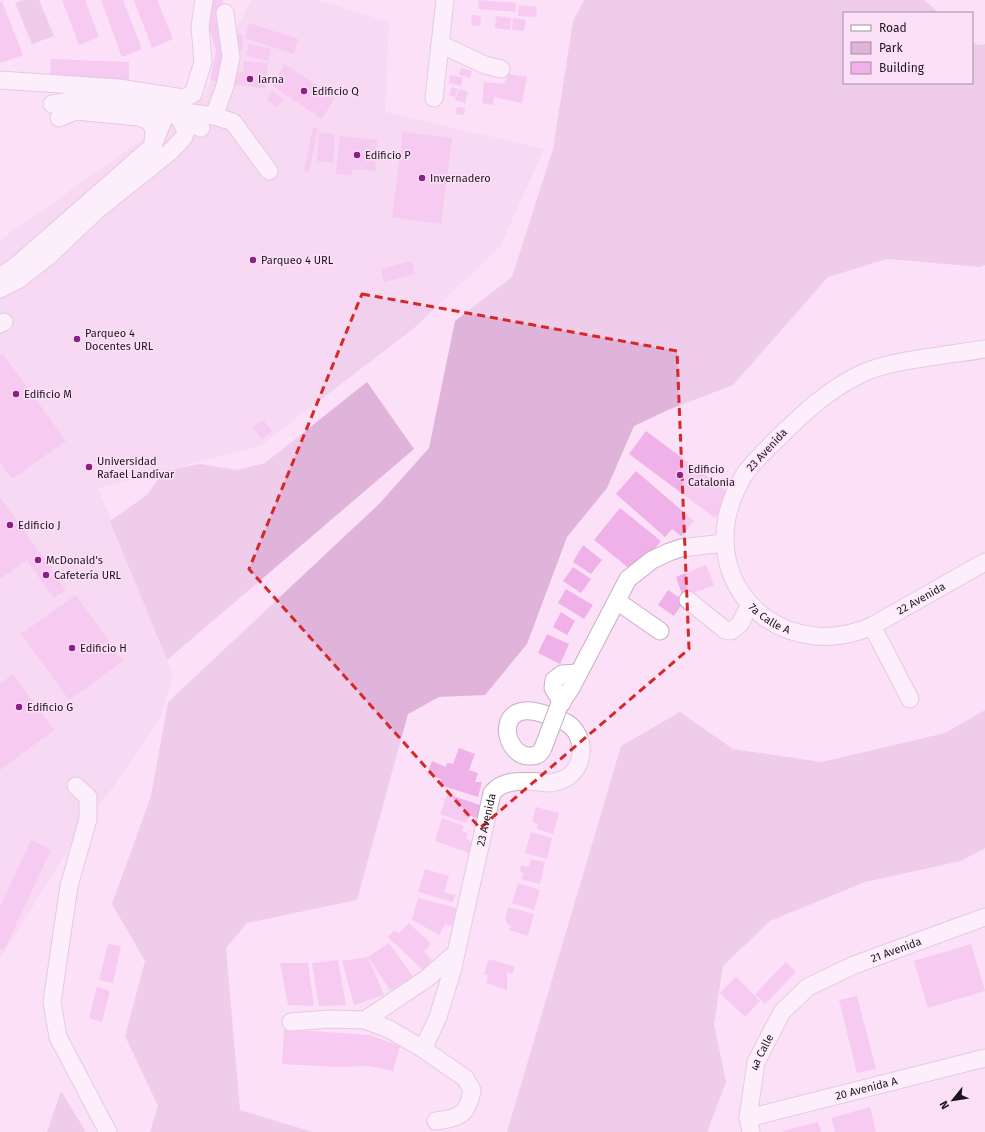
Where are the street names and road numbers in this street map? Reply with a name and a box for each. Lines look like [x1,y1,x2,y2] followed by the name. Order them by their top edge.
[744,426,790,474] street label: 23 Avenida
[894,579,947,617] street label: 22 Avenida
[746,600,793,637] street label: 7a Calle A
[474,792,498,847] street label: 23 Avenida
[869,934,923,965] street label: 21 Avenida
[748,1032,776,1071] street label: 4a Calle
[834,1074,899,1102] street label: 20 Avenida A

